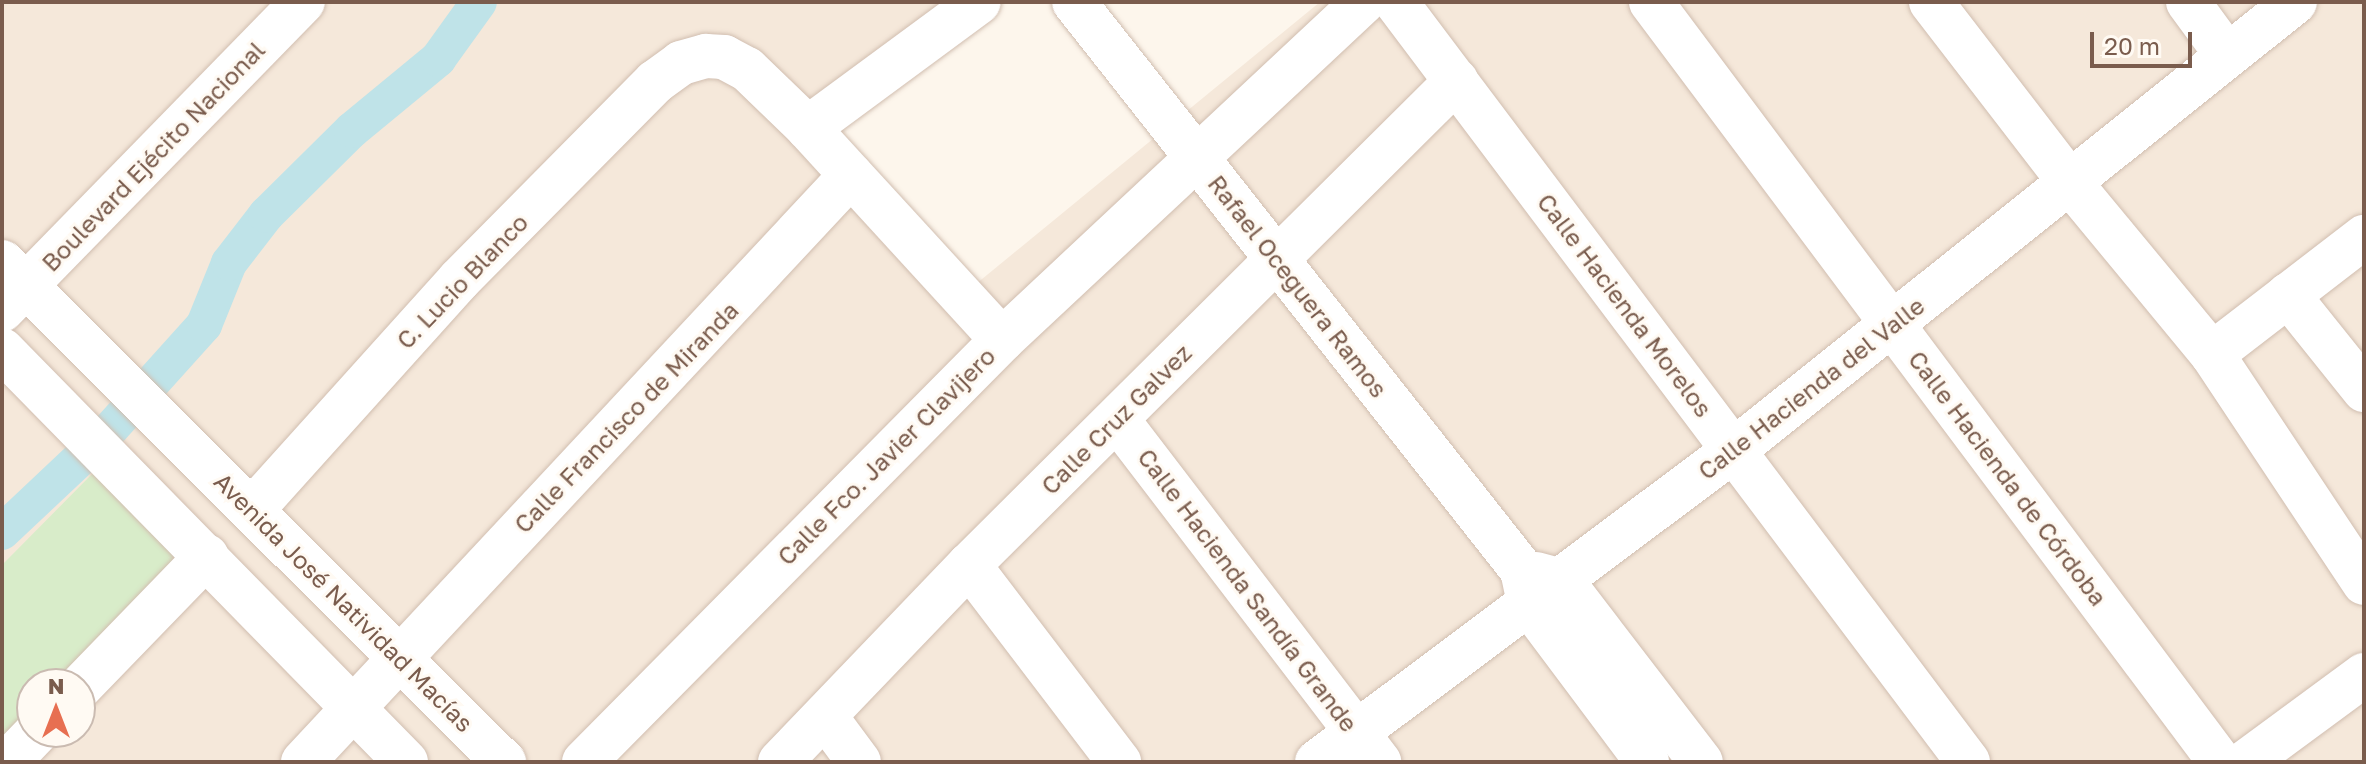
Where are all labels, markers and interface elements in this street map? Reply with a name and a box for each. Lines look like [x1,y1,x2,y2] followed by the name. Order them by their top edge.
[2094,16,2196,66] scale bar
[2104,31,2160,60] text: 20 m
[36,35,270,277] street label: Boulevard Ejécito Nacional
[1202,169,1394,403] street label: Rafael Oceguera Ramos
[1532,188,1718,422] street label: Calle Hacienda Morelos
[390,208,534,354] street label: C. Lucio Blanco
[1692,291,1930,485] street label: Calle Hacienda del Valle
[508,296,744,538] street label: Calle Francisco de Miranda
[1035,338,1197,500] street label: Calle Cruz Galvez
[771,341,1001,571] street label: Calle Fco. Javier Clavijero
[1903,345,2113,611] street label: Calle Hacienda de Córdoba
[1132,443,1364,737] street label: Calle Hacienda Sandía Grande
[209,467,479,737] street label: Avenida José Natividad Macías
[16,668,96,748] north arrow
[48,672,64,699] text: N

